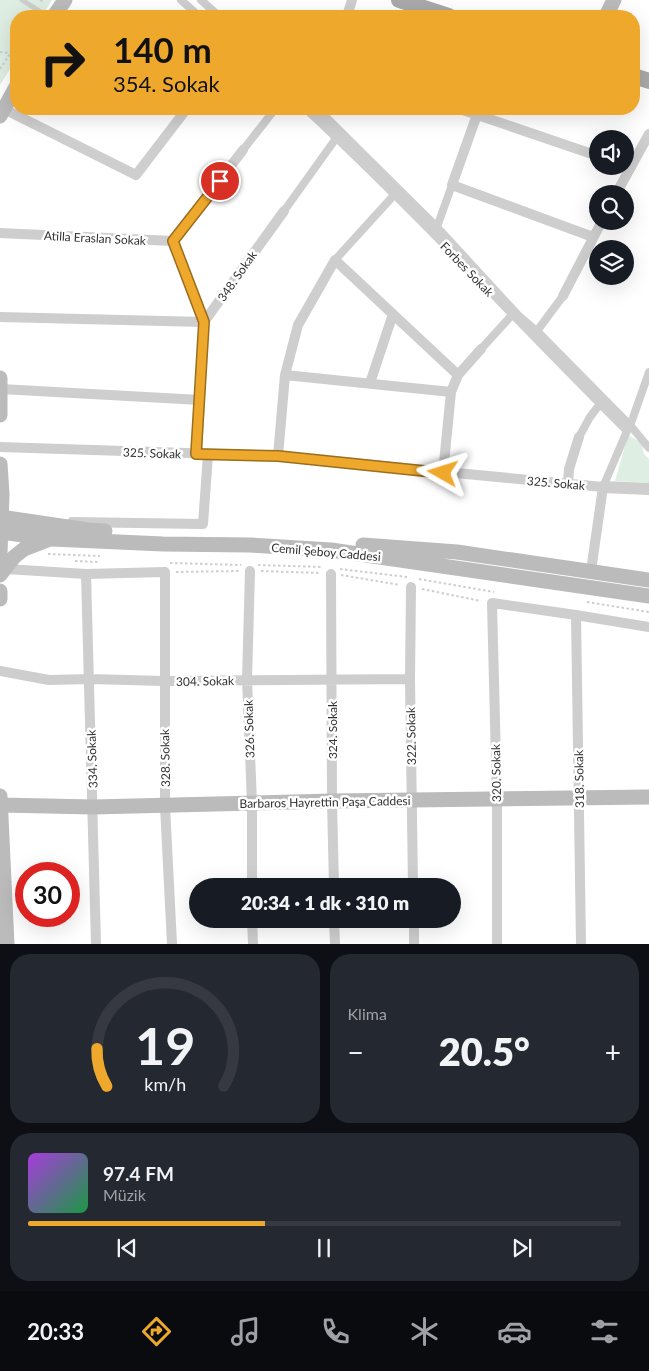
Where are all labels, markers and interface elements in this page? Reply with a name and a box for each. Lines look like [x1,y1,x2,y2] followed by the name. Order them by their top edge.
[113,28,212,70] text: 140 m
[30,30,95,95] icon: right
[113,70,220,97] text: 354. Sokak
[589,130,634,285] map controls
[589,130,634,175] button: sound
[199,160,241,202] pin
[206,167,234,195] icon: arrive
[589,185,634,230] button: search
[44,228,147,248] street label: Atilla Eraslan Sokak
[437,239,497,300] street label: Forbes Sokak
[589,240,634,285] button: layers
[214,247,260,304] street label: 348. Sokak
[123,444,182,462] street label: 325. Sokak
[416,446,468,498] position arrow
[526,473,587,493] street label: 325. Sokak
[271,540,381,564] street label: Cemil Şeboy Caddesi
[176,673,235,689] street label: 304. Sokak
[240,699,258,758] street label: 326. Sokak
[325,700,340,759] street label: 324. Sokak
[403,706,419,765] street label: 322. Sokak
[157,728,173,787] street label: 328. Sokak
[83,729,101,788] street label: 334. Sokak
[488,743,504,802] street label: 320. Sokak
[571,749,587,808] street label: 318. Sokak
[239,793,411,811] street label: Barbaros Hayrettin Paşa Caddesi
[15,862,80,927] speed limit sign: 30
[241,891,409,914] text: 20:34 · 1 dk · 310 m
[348,1004,387,1023] text: Klima
[135,1014,195,1076] text: 19
[439,1028,530,1074] text: 20.5°
[348,1035,364,1069] text: −
[605,1035,621,1069] text: +
[144,1073,186,1095] text: km/h
[103,1162,174,1185] text: 97.4 FM
[103,1185,146,1204] text: Müzik
[113,1234,141,1262] icon: previous
[310,1234,338,1262] icon: pause
[508,1234,536,1262] icon: next
[139,1314,174,1349] icon: directions
[228,1314,263,1349] icon: music
[318,1314,353,1349] icon: phone
[407,1314,442,1349] icon: climate
[497,1314,532,1349] icon: car
[587,1314,622,1349] icon: filters
[27,1318,84,1345] text: 20:33

